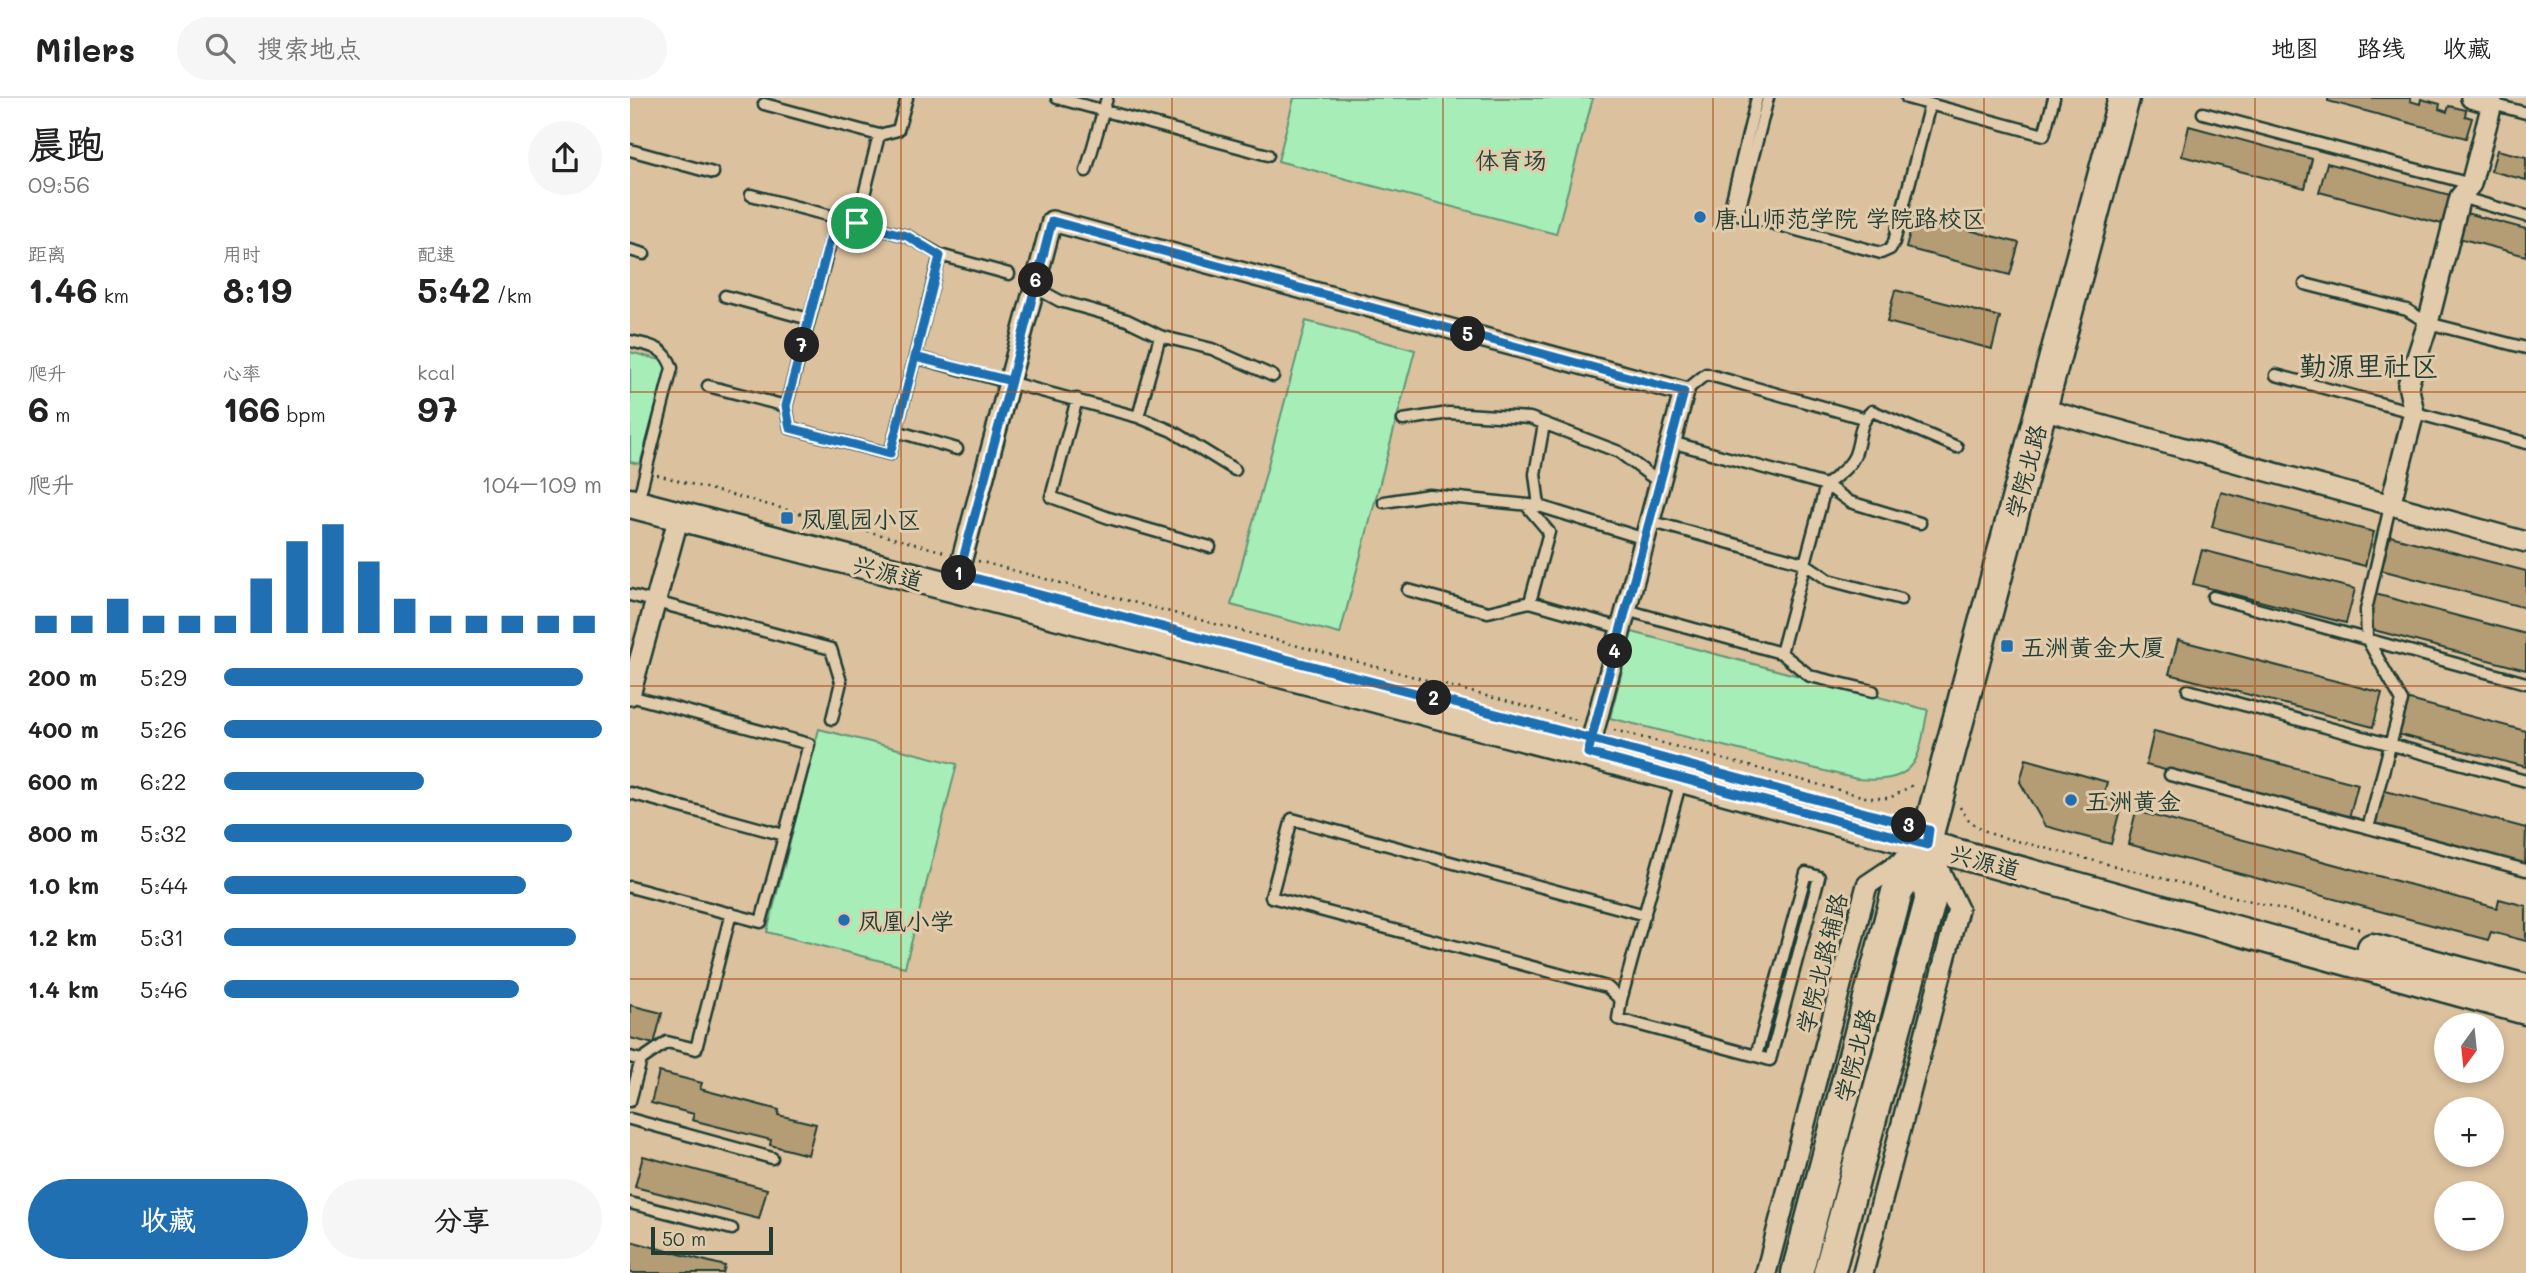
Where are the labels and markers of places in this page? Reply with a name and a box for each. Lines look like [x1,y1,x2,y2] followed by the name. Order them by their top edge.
[827,193,887,253] pin
[1714,202,1986,233] place label: 唐山师范学院 学院路校区
[1692,209,1708,225] marker: 唐山师范学院 学院路校区
[1018,262,1054,298] pin: 6
[1450,316,1486,352] pin: 5
[784,328,820,362] pin: 7
[801,503,921,534] place label: 凤凰园小区
[779,510,795,526] marker: 凤凰园小区
[942,556,976,590] pin: 1
[2021,631,2165,662] place label: 五洲黄金大厦
[1598,634,1632,668] pin: 4
[1999,638,2015,654] marker: 五洲黄金大厦
[1416,680,1452,716] pin: 2
[2085,785,2181,816] place label: 五洲黄金
[2063,792,2079,808] marker: 五洲黄金
[1892,808,1926,842] pin: 3
[858,905,954,936] place label: 凤凰小学
[836,912,852,928] marker: 凤凰小学

